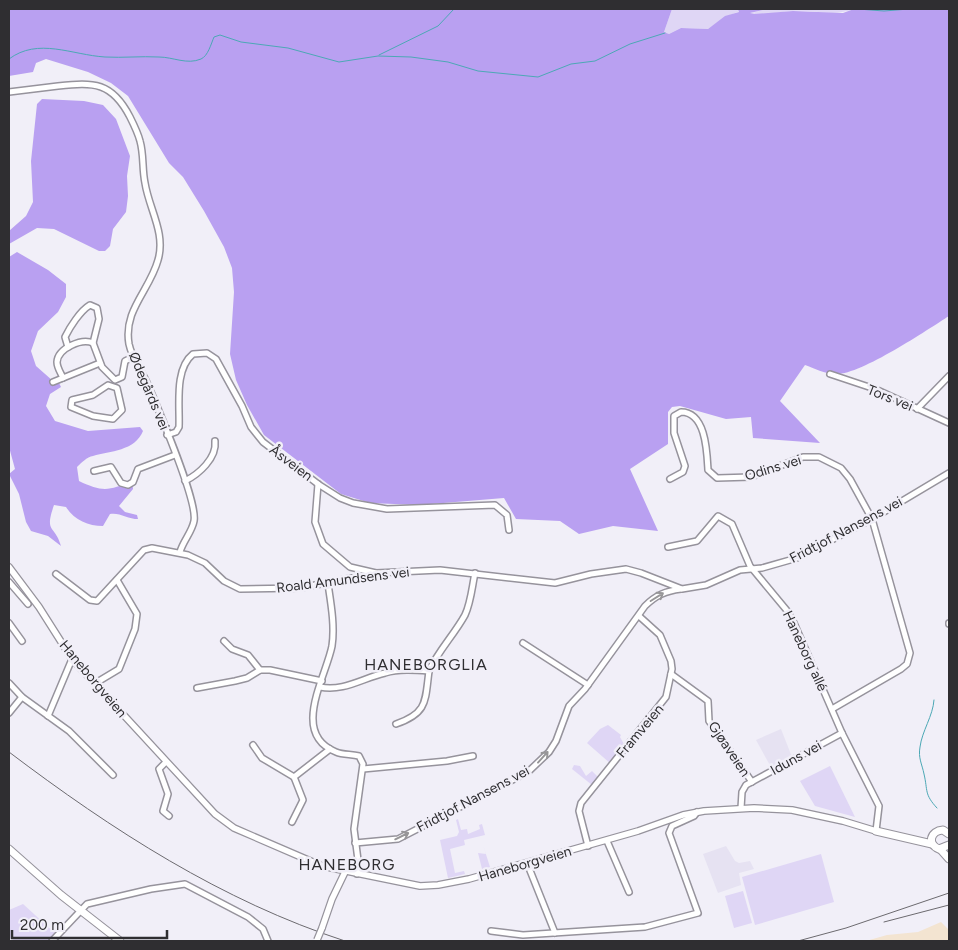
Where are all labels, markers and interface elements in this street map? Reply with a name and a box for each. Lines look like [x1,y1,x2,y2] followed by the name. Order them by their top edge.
[125,349,173,433] street label: Ødegårds vei
[865,381,915,415] street label: Tors vei
[266,441,316,485] street label: Åsveien
[743,451,803,485] street label: Odins vei
[787,493,905,567] street label: Fridtjof Nansens vei
[275,563,411,597] street label: Roald Amundsens vei
[650,592,664,603] one-way arrow
[779,608,831,694] street label: Haneborg allé
[56,637,130,721] street label: Haneborgveien
[364,655,488,674] district label: HANEBORGLIA
[613,701,667,761] street label: Framveien
[704,718,754,780] street label: Gjøaveien
[768,737,824,779] street label: Iduns vei
[538,751,549,764] one-way arrow
[414,762,532,836] street label: Fridtjof Nansens vei
[395,831,410,841] one-way arrow
[477,843,574,885] street label: Haneborgveien
[298,855,396,874] district label: HANEBORG
[12,908,168,940] scale bar
[20,916,64,934] text: 200 m

